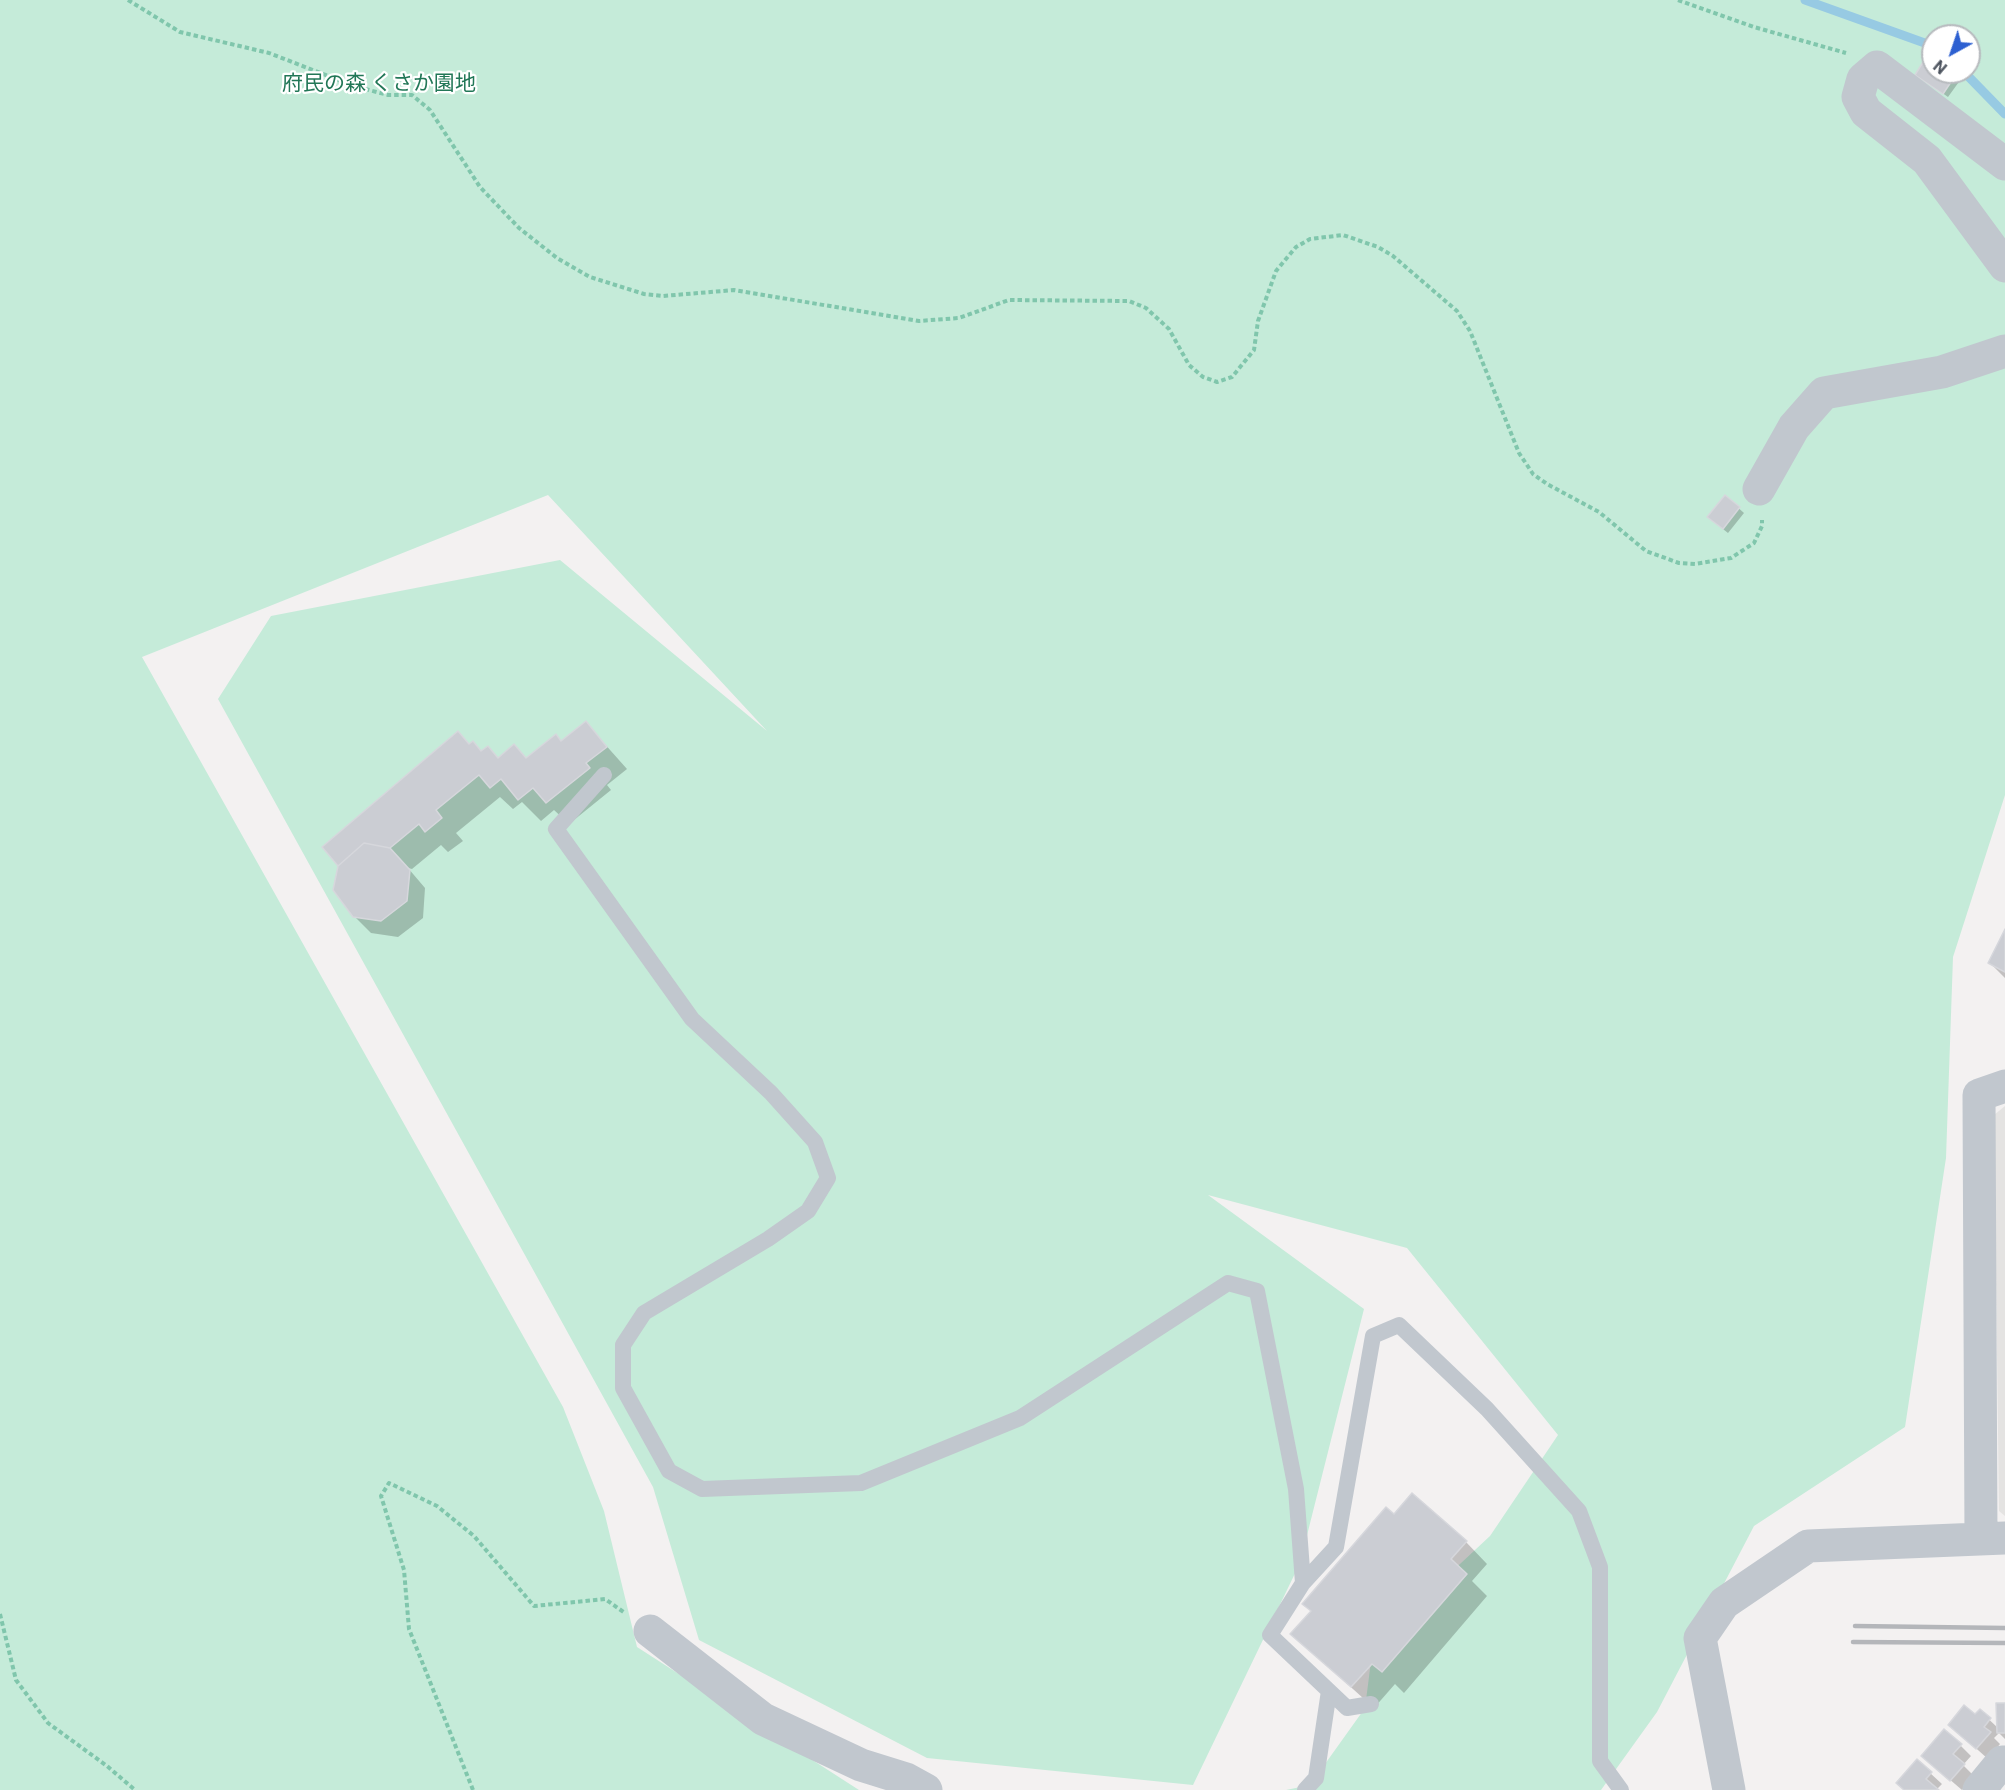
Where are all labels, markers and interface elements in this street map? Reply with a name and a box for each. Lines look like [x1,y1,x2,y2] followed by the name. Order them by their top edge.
[1921,24,1981,84] north arrow
[1930,56,1951,78] text: N
[282,72,476,98] park label: 府民の森 くさか園地

